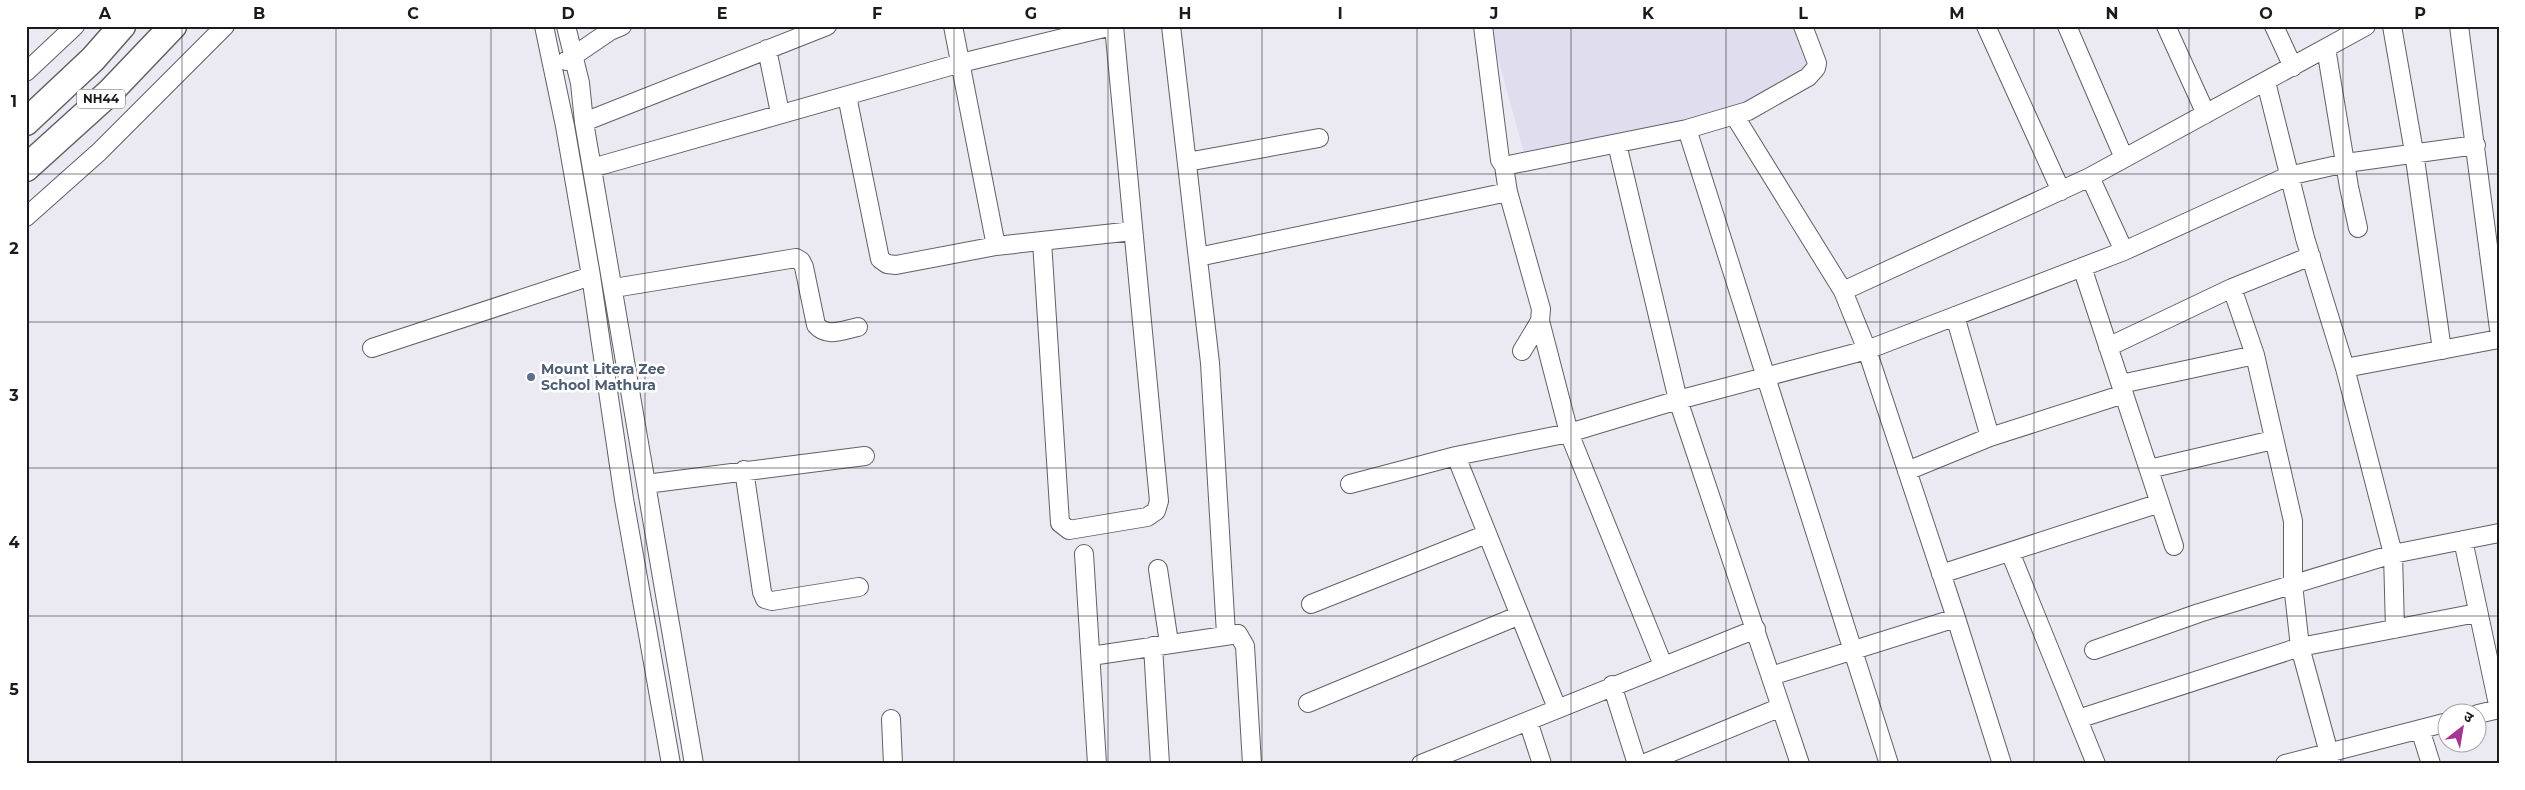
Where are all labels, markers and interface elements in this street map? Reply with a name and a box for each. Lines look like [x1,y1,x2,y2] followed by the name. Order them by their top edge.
[98,4,112,23] text: A
[253,4,265,23] text: B
[407,4,419,23] text: C
[561,4,575,23] text: D
[717,4,727,23] text: E
[872,4,882,23] text: F
[1025,4,1037,23] text: G
[1179,4,1191,23] text: H
[1337,4,1343,23] text: I
[1489,4,1498,23] text: J
[1642,4,1655,23] text: K
[1798,4,1808,23] text: L
[1949,4,1965,23] text: M
[2106,4,2118,23] text: N
[2259,4,2273,23] text: O
[2414,4,2426,23] text: P
[77,90,125,108] road number: NH44
[11,92,17,111] text: 1
[9,239,19,258] text: 2
[541,360,665,394] place label: Mount Litera Zee School Mathura
[525,371,537,383] marker: Mount Litera Zee School Mathura
[8,386,19,405] text: 3
[8,533,20,552] text: 4
[9,680,19,699] text: 5
[2438,702,2488,752] north arrow
[2461,707,2478,727] text: उ

